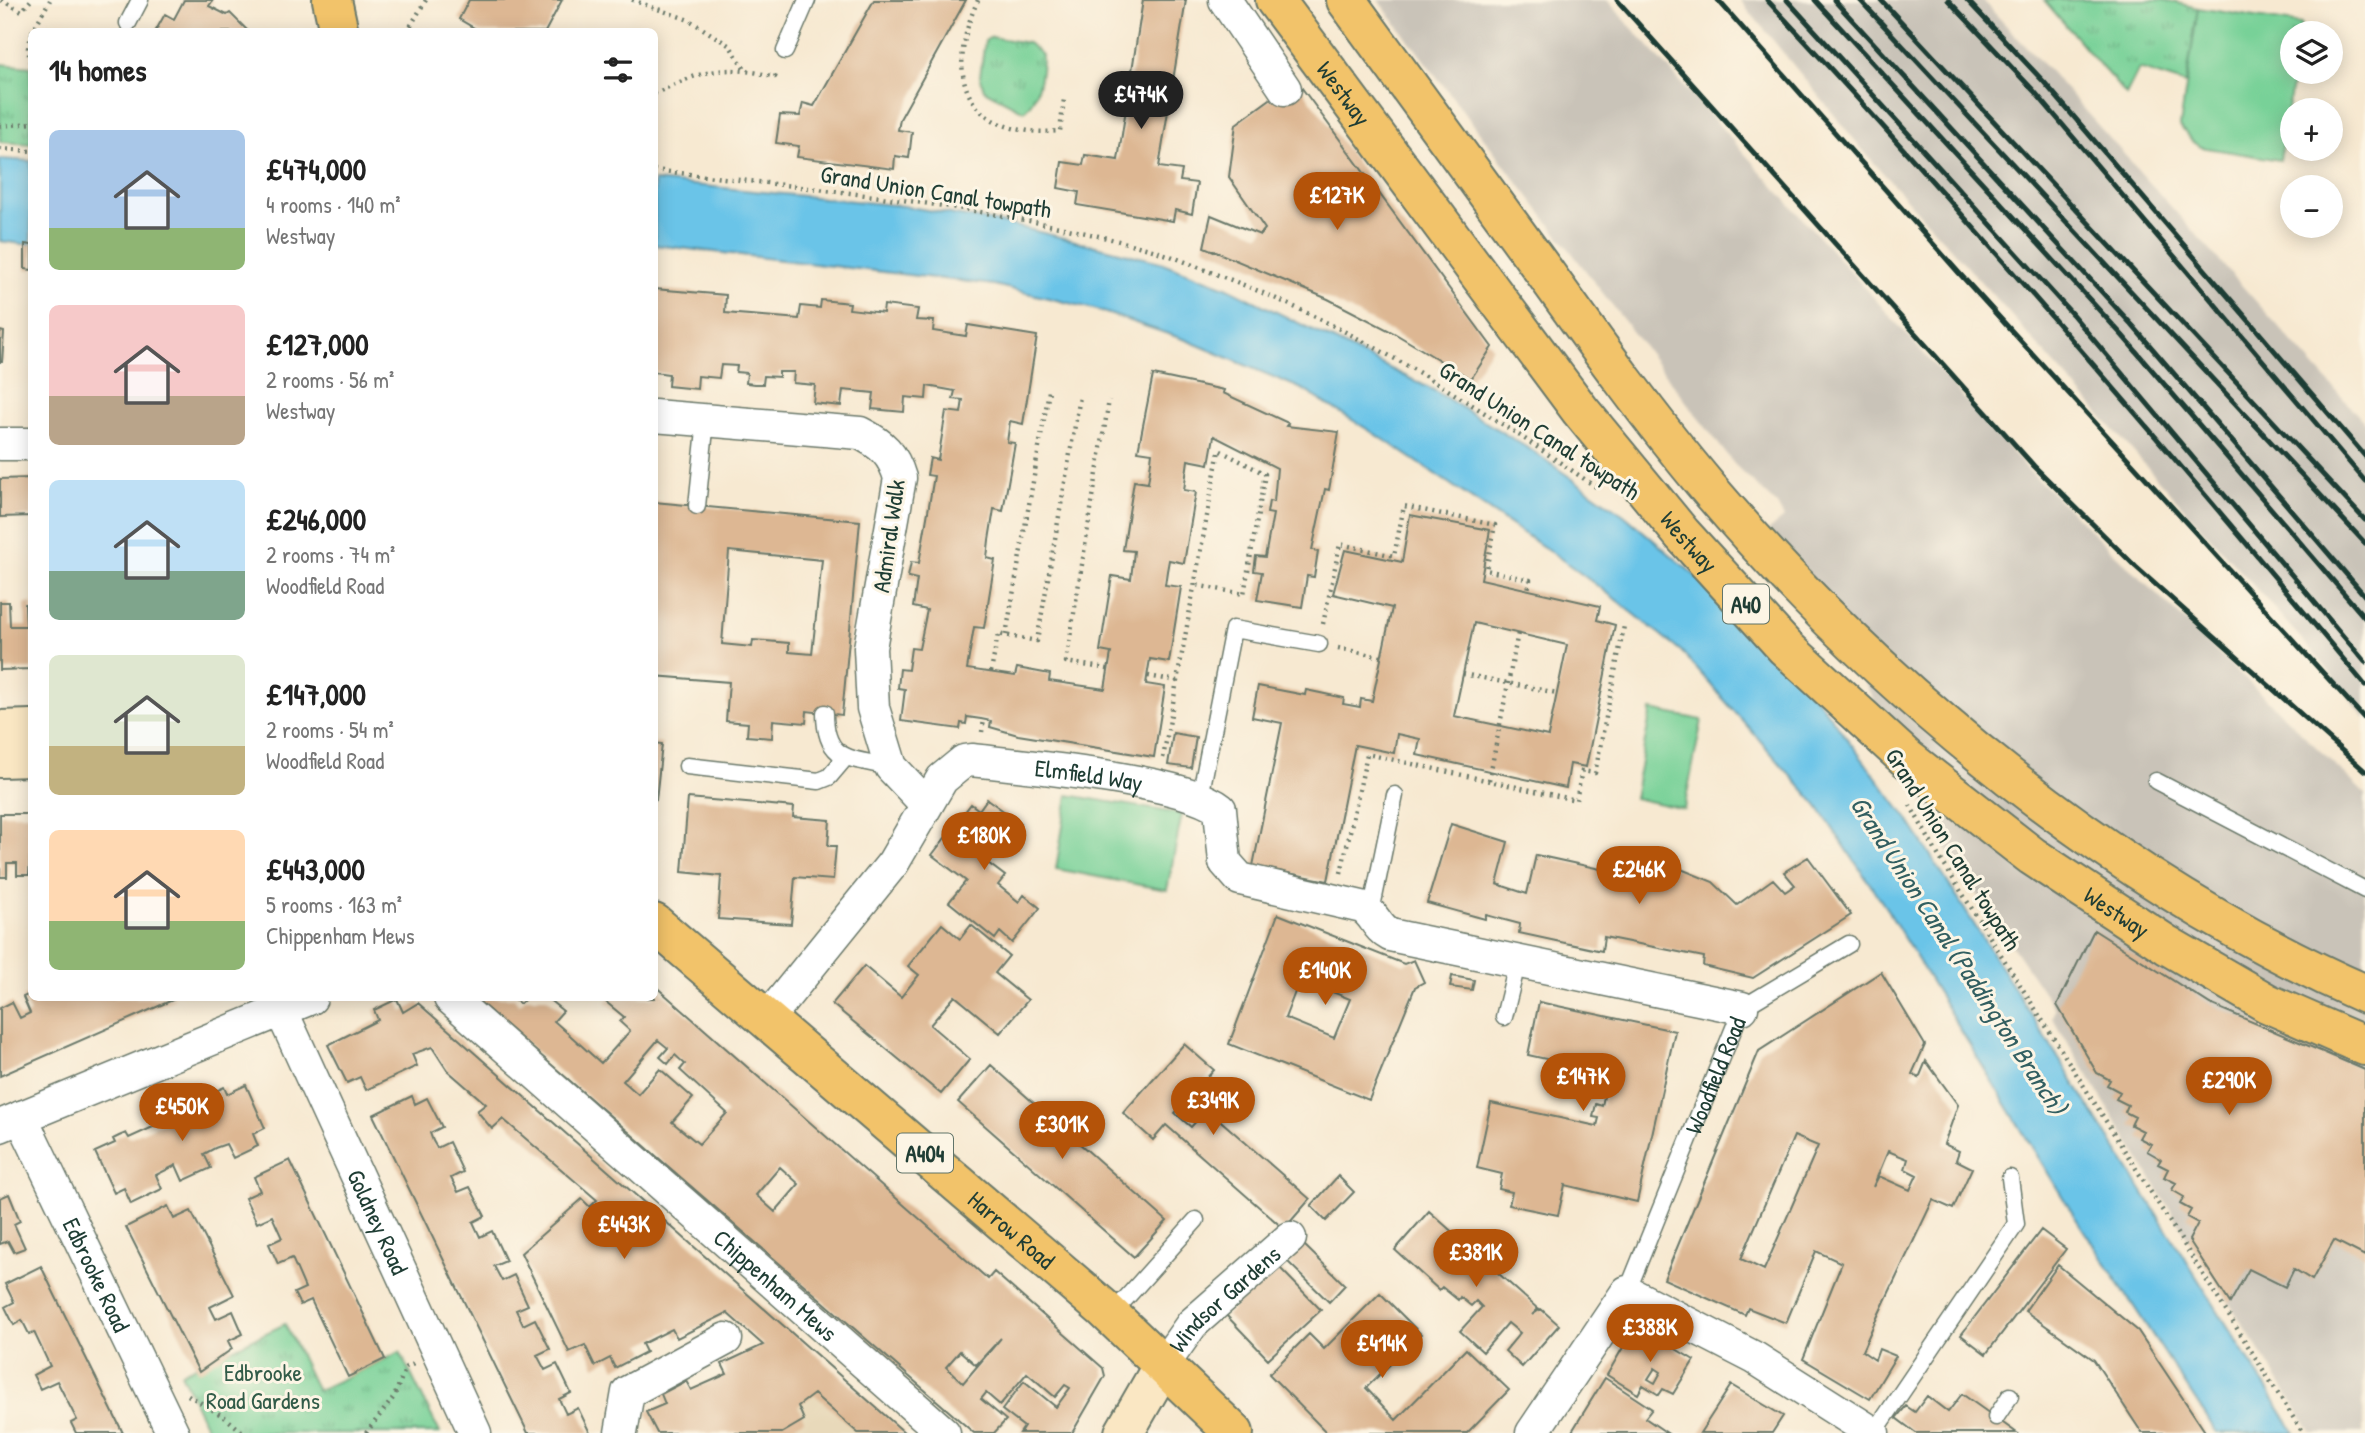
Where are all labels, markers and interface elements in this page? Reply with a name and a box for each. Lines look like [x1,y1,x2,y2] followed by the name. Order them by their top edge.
[2280,21,2343,238] map controls
[2280,21,2343,84] button: layers
[49,50,147,90] text: 14 homes
[599,51,637,89] icon: filters
[1310,54,1379,132] street label: Westway
[1092,72,1190,131] pin: £474K
[1114,78,1168,109] text: £474K
[2280,98,2343,161] button: +
[266,149,366,189] text: £474,000
[818,157,1054,225] street label: Grand Union Canal towpath
[105,158,189,242] icon: home
[1288,173,1386,232] pin: £127K
[2280,175,2343,238] button: −
[1309,179,1365,210] text: £127K
[266,189,400,220] text: 4 rooms · 140 m²
[266,220,335,251] text: Westway
[266,324,369,364] text: £127,000
[105,333,189,417] icon: home
[1434,353,1646,507] street label: Grand Union Canal towpath
[266,364,394,395] text: 2 rooms · 56 m²
[266,395,335,426] text: Westway
[864,477,912,595] street label: Admiral Walk
[266,499,366,539] text: £246,000
[1653,504,1725,579] street label: Westway
[105,508,189,592] icon: home
[266,539,395,570] text: 2 rooms · 74 m²
[266,570,384,601] text: Woodfield Road
[1723,584,1769,624] road number: A40
[266,674,366,714] text: £147,000
[105,683,189,767] icon: home
[266,714,394,745] text: 2 rooms · 54 m²
[1879,742,2029,956] street label: Grand Union Canal towpath
[266,745,384,776] text: Woodfield Road
[1033,751,1145,799] street label: Elmfield Way
[1842,789,2076,1123] water label: Grand Union Canal (Paddington Branch)
[935,812,1033,872] pin: £180K
[957,819,1011,850] text: £180K
[1590,846,1688,906] pin: £246K
[266,849,365,889] text: £443,000
[1612,853,1666,884] text: £246K
[105,858,189,942] icon: home
[2078,879,2156,945] street label: Westway
[266,889,402,920] text: 5 rooms · 163 m²
[266,920,415,951] text: Chippenham Mews
[1276,948,1374,1007] pin: £140K
[1299,954,1351,985] text: £140K
[1677,1012,1753,1138] street label: Woodfield Road
[1534,1054,1632,1113] pin: £147K
[2180,1058,2278,1117] pin: £290K
[1556,1060,1610,1091] text: £147K
[2202,1064,2256,1095] text: £290K
[1164,1078,1262,1137] pin: £349K
[133,1084,231,1143] pin: £450K
[1187,1084,1239,1115] text: £349K
[155,1090,209,1121] text: £450K
[1013,1102,1111,1161] pin: £301K
[1035,1108,1089,1139] text: £301K
[897,1134,953,1172] road number: A404
[340,1164,416,1280] street label: Goldney Road
[961,1183,1062,1276] street label: Harrow Road
[575,1202,673,1261] pin: £443K
[598,1208,650,1239] text: £443K
[56,1212,138,1337] street label: Edbrooke Road
[707,1222,845,1348] street label: Chippenham Mews
[1427,1230,1525,1289] pin: £381K
[1449,1236,1503,1267] text: £381K
[1161,1238,1287,1358] street label: Windsor Gardens
[1601,1304,1699,1364] pin: £388K
[1623,1311,1677,1342] text: £388K
[1333,1320,1431,1380] pin: £414K
[1357,1327,1407,1358] text: £414K
[206,1356,320,1416] park label: Edbrooke Road Gardens

